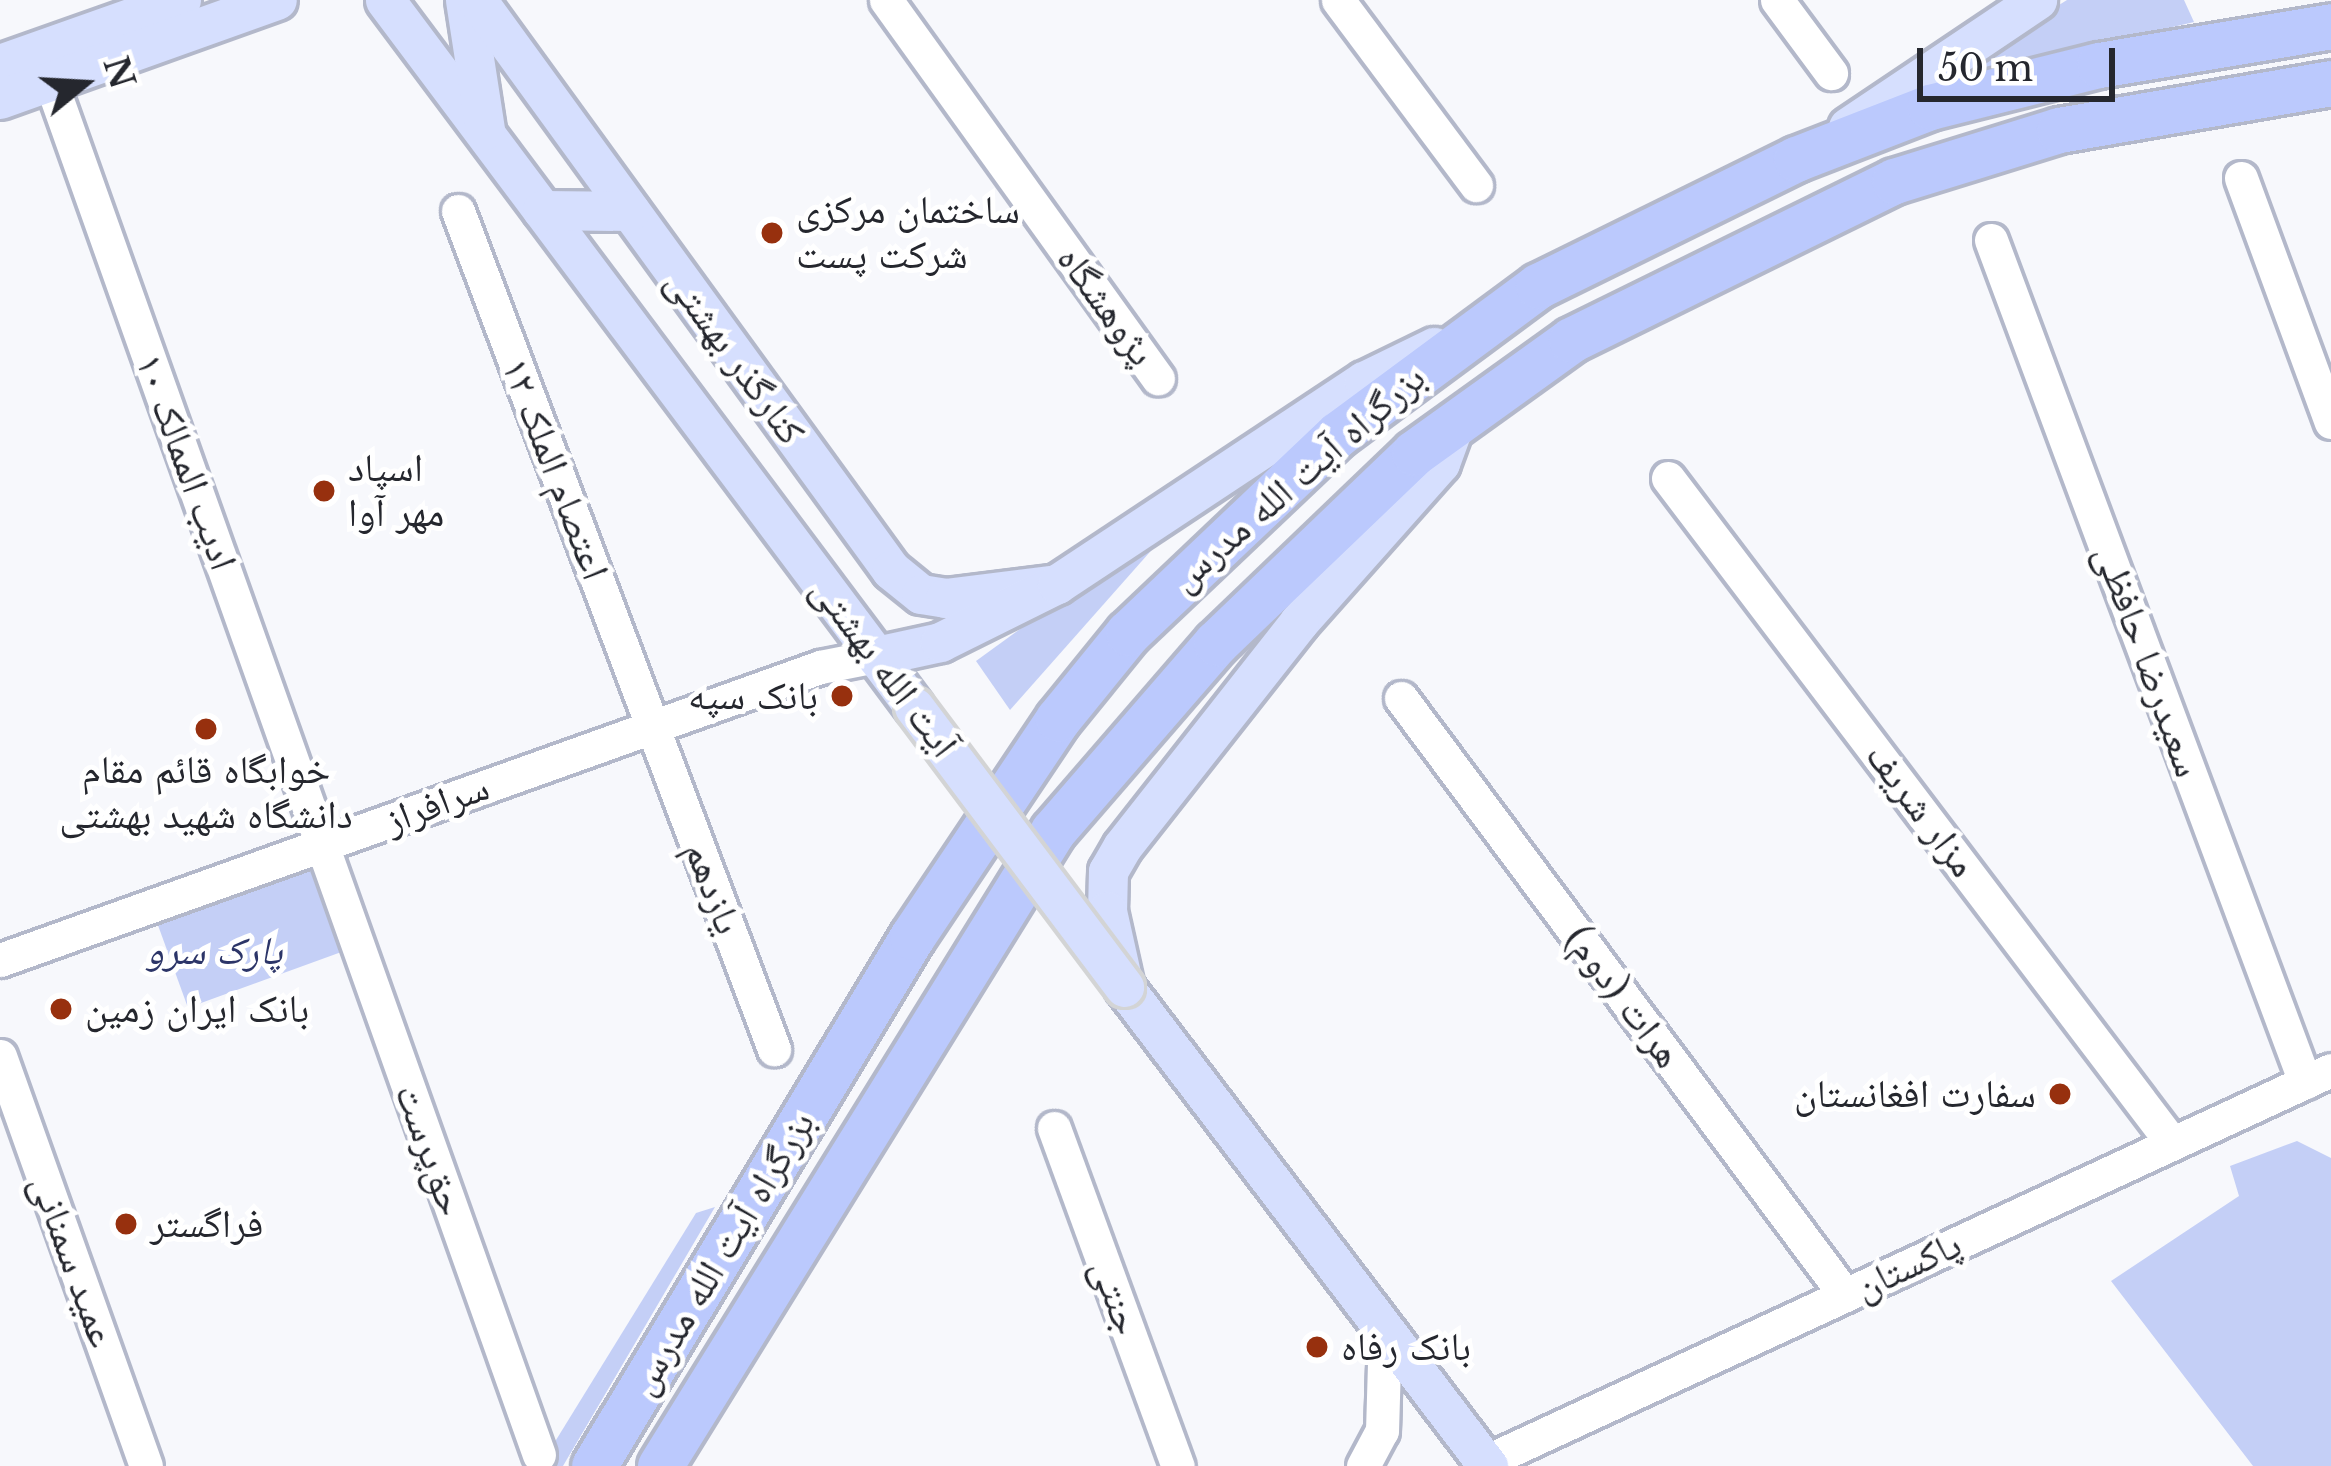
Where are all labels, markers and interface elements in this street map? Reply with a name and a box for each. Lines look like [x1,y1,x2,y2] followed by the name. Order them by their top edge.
[24,24,144,144] north arrow
[1923,24,2121,98] scale bar
[1938,46,2033,91] text: 50 m
[94,52,143,94] text: N
[796,188,1020,279] place label: ساختمان مرکزی شرکت پست
[759,220,785,246] marker: ساختمان مرکزی شرکت پست
[1047,237,1165,375] street label: پژوهشگاه
[656,260,814,454] street label: کنارگذر بهشتی
[125,348,247,576] street label: ادیب الممالک ۱۰
[491,352,619,586] street label: اعتصام الملک ۱۲
[1161,355,1435,601] street label: بزرگراه آیت الله مدرس
[348,446,444,537] place label: اسپاد مهر آوا
[311,478,337,504] marker: اسپاد مهر آوا
[2084,539,2212,783] street label: سعیدرضا حافظی
[801,567,967,767] street label: آیت الله بهشتی
[688,673,818,719] place label: بانک سپه
[829,683,855,709] marker: بانک سپه
[193,716,219,742] marker: خوابگاه قائم مقام دانشگاه شهید بهشتی
[1855,734,1987,886] street label: مزار شریف
[59,748,353,839] place label: خوابگاه قائم مقام دانشگاه شهید بهشتی
[379,764,495,844] street label: سرافراز
[674,835,752,941] street label: یازدهم
[1555,917,1691,1077] street label: هرات (دوم)
[146,928,282,974] park label: پارک سرو
[85,986,309,1032] place label: بانک ایران زمین
[48,996,74,1022] marker: بانک ایران زمین
[1794,1071,2036,1117] place label: سفارت افغانستان
[385,1078,475,1222] street label: حق‌پرست
[2047,1081,2073,1107] marker: سفارت افغانستان
[619,1103,825,1403] street label: بزرگراه آیت الله مدرس
[20,1168,126,1354] street label: عمید سمنانی
[150,1201,263,1247] place label: فراگستر
[113,1211,139,1237] marker: فراگستر
[1847,1221,1969,1311] street label: پاکستان
[1081,1253,1151,1341] street label: جنتی
[1341,1324,1471,1370] place label: بانک رفاه
[1304,1334,1330,1360] marker: بانک رفاه

